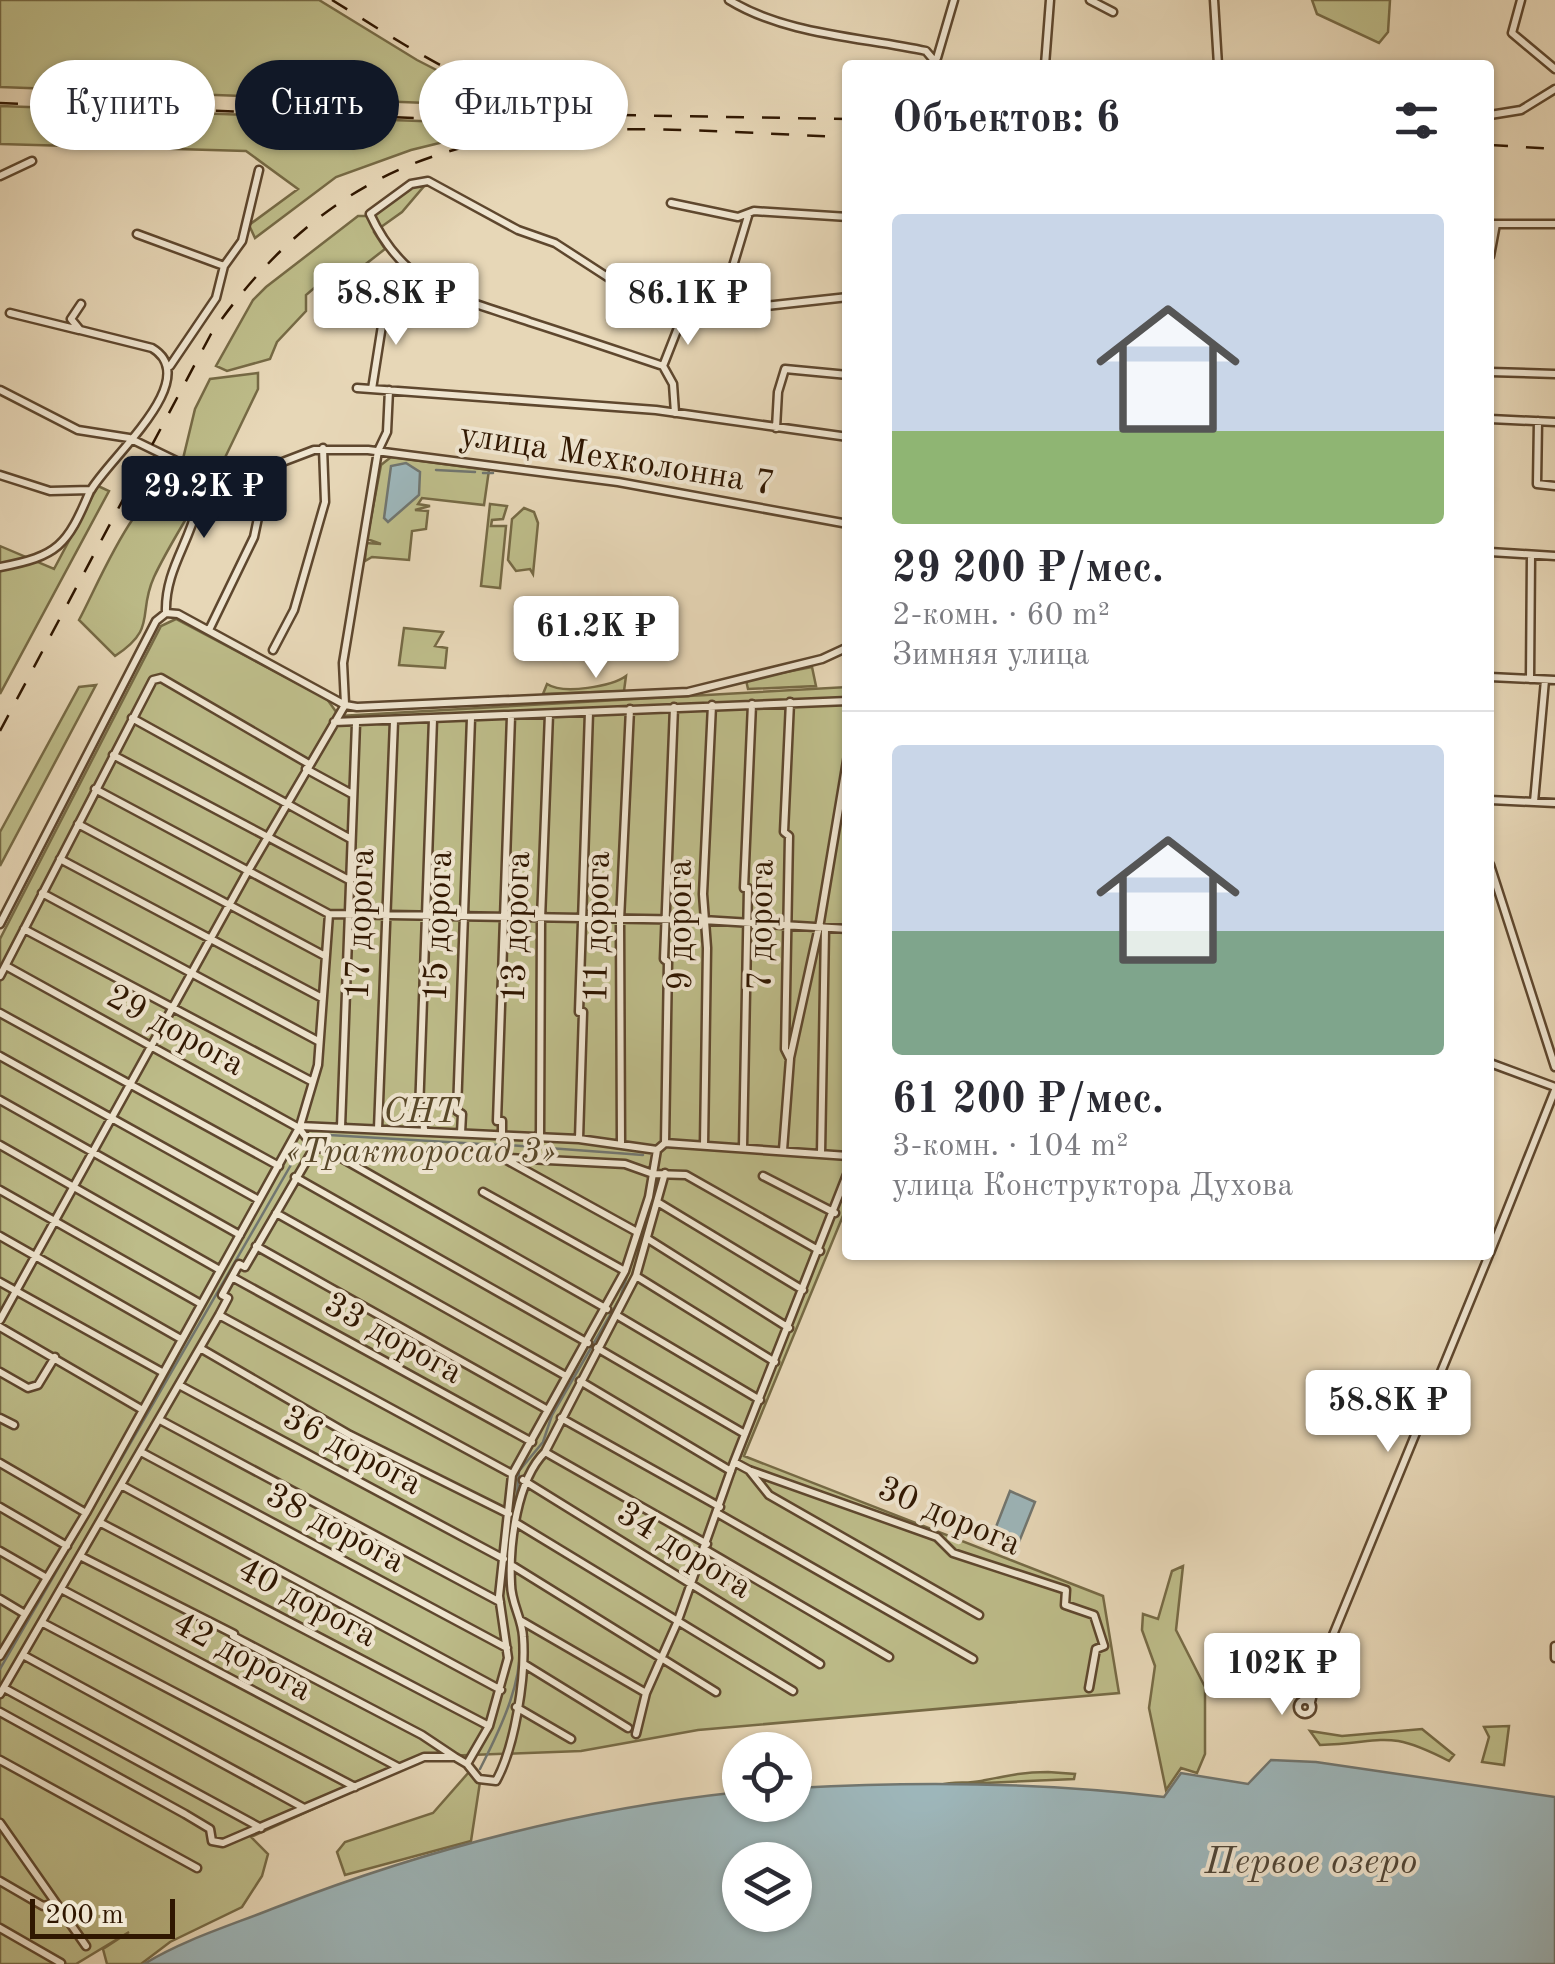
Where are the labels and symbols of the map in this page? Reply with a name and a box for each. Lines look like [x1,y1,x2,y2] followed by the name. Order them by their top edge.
[304,263,488,348] pin: 58.8K ₽
[596,263,780,348] pin: 86.1K ₽
[457,418,777,502] street label: улица Мехколонна 7
[112,456,296,541] pin: 29.2K ₽
[504,596,688,681] pin: 61.2K ₽
[341,848,381,1000] street label: 17 дорога
[419,850,459,1002] street label: 15 дорога
[497,851,537,1003] street label: 13 дорога
[579,851,617,1003] street label: 11 дорога
[664,859,699,991] street label: 9 дорога
[743,859,781,991] street label: 7 дорога
[100,979,250,1083] street label: 29 дорога
[286,1095,556,1170] park label: СНТ «Тракторосад 3»
[318,1287,468,1391] street label: 33 дорога
[1296,1370,1480,1455] pin: 58.8K ₽
[277,1400,427,1502] street label: 36 дорога
[872,1471,1026,1563] street label: 30 дорога
[260,1478,410,1580] street label: 38 дорога
[610,1496,758,1606] street label: 34 дорога
[232,1552,382,1654] street label: 40 дорога
[167,1606,317,1708] street label: 42 дорога
[1201,1633,1363,1718] pin: 102K ₽
[1204,1844,1417,1882] water label: Первое озеро
[30,1894,175,1938] scale bar

